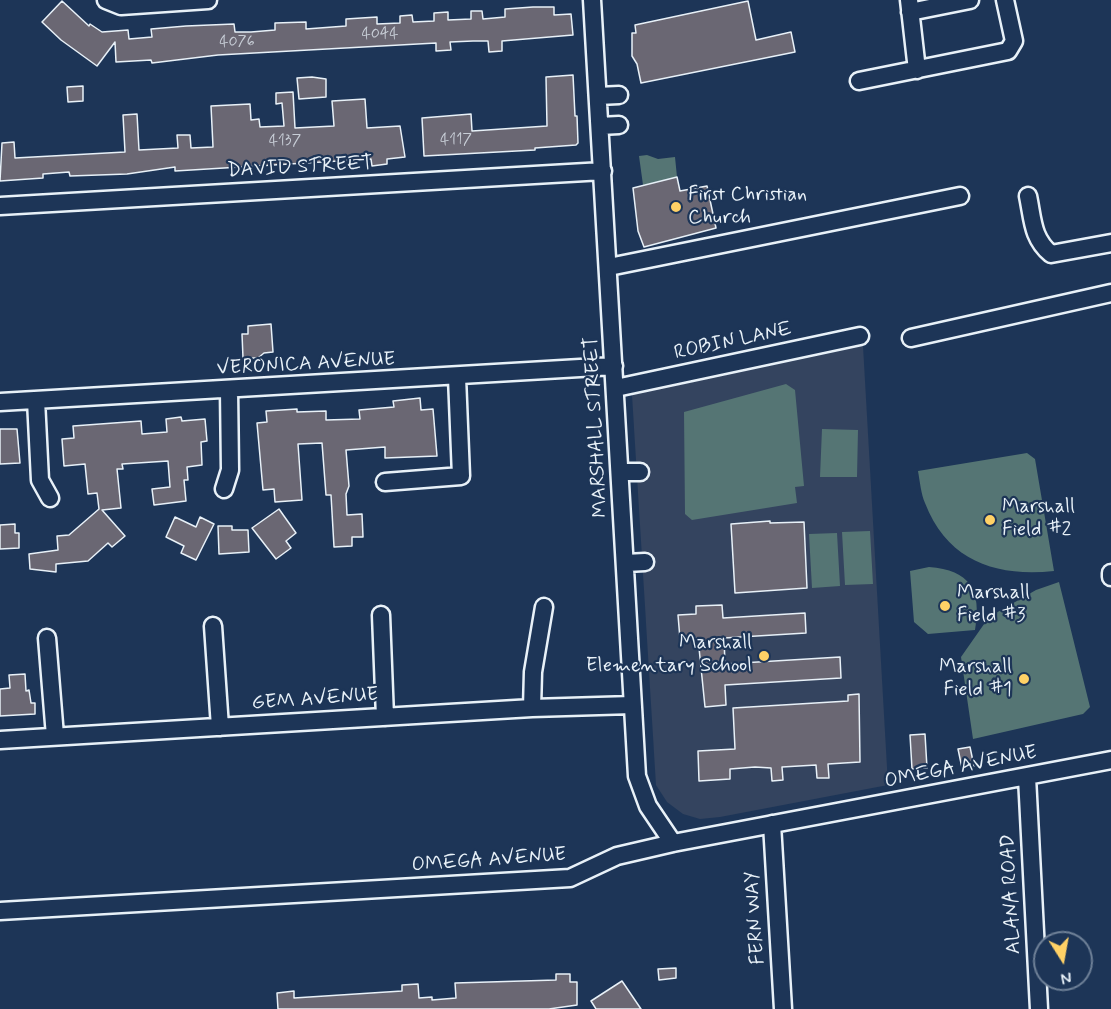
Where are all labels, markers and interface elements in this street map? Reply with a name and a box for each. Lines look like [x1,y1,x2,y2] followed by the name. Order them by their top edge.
[361,25,399,45] house number: 4044
[219,33,255,53] house number: 4076
[440,131,472,151] house number: 4117
[269,132,301,152] house number: 4137
[227,152,373,184] street label: DAVID STREET
[688,184,807,231] place label: First Christian Church
[669,200,683,214] marker: First Christian Church
[672,318,794,366] street label: ROBIN LANE
[580,336,614,518] street label: MARSHALL STREET
[216,348,396,382] street label: VERONICA AVENUE
[1002,496,1075,543] place label: Marshall Field #2
[983,513,997,527] marker: Marshall Field #2
[957,582,1030,629] place label: Marshall Field #3
[938,599,952,613] marker: Marshall Field #3
[586,632,752,679] place label: Marshall Elementary School
[757,649,771,663] marker: Marshall Elementary School
[939,656,1012,703] place label: Marshall Field #1
[1017,672,1031,686] marker: Marshall Field #1
[251,684,379,716] street label: GEM AVENUE
[883,741,1039,795] street label: OMEGA AVENUE
[997,833,1027,955] street label: ALANA ROAD
[411,844,567,878] street label: OMEGA AVENUE
[741,871,771,965] street label: FERN WAY
[1033,931,1093,991] north arrow
[1059,966,1073,989] text: N

